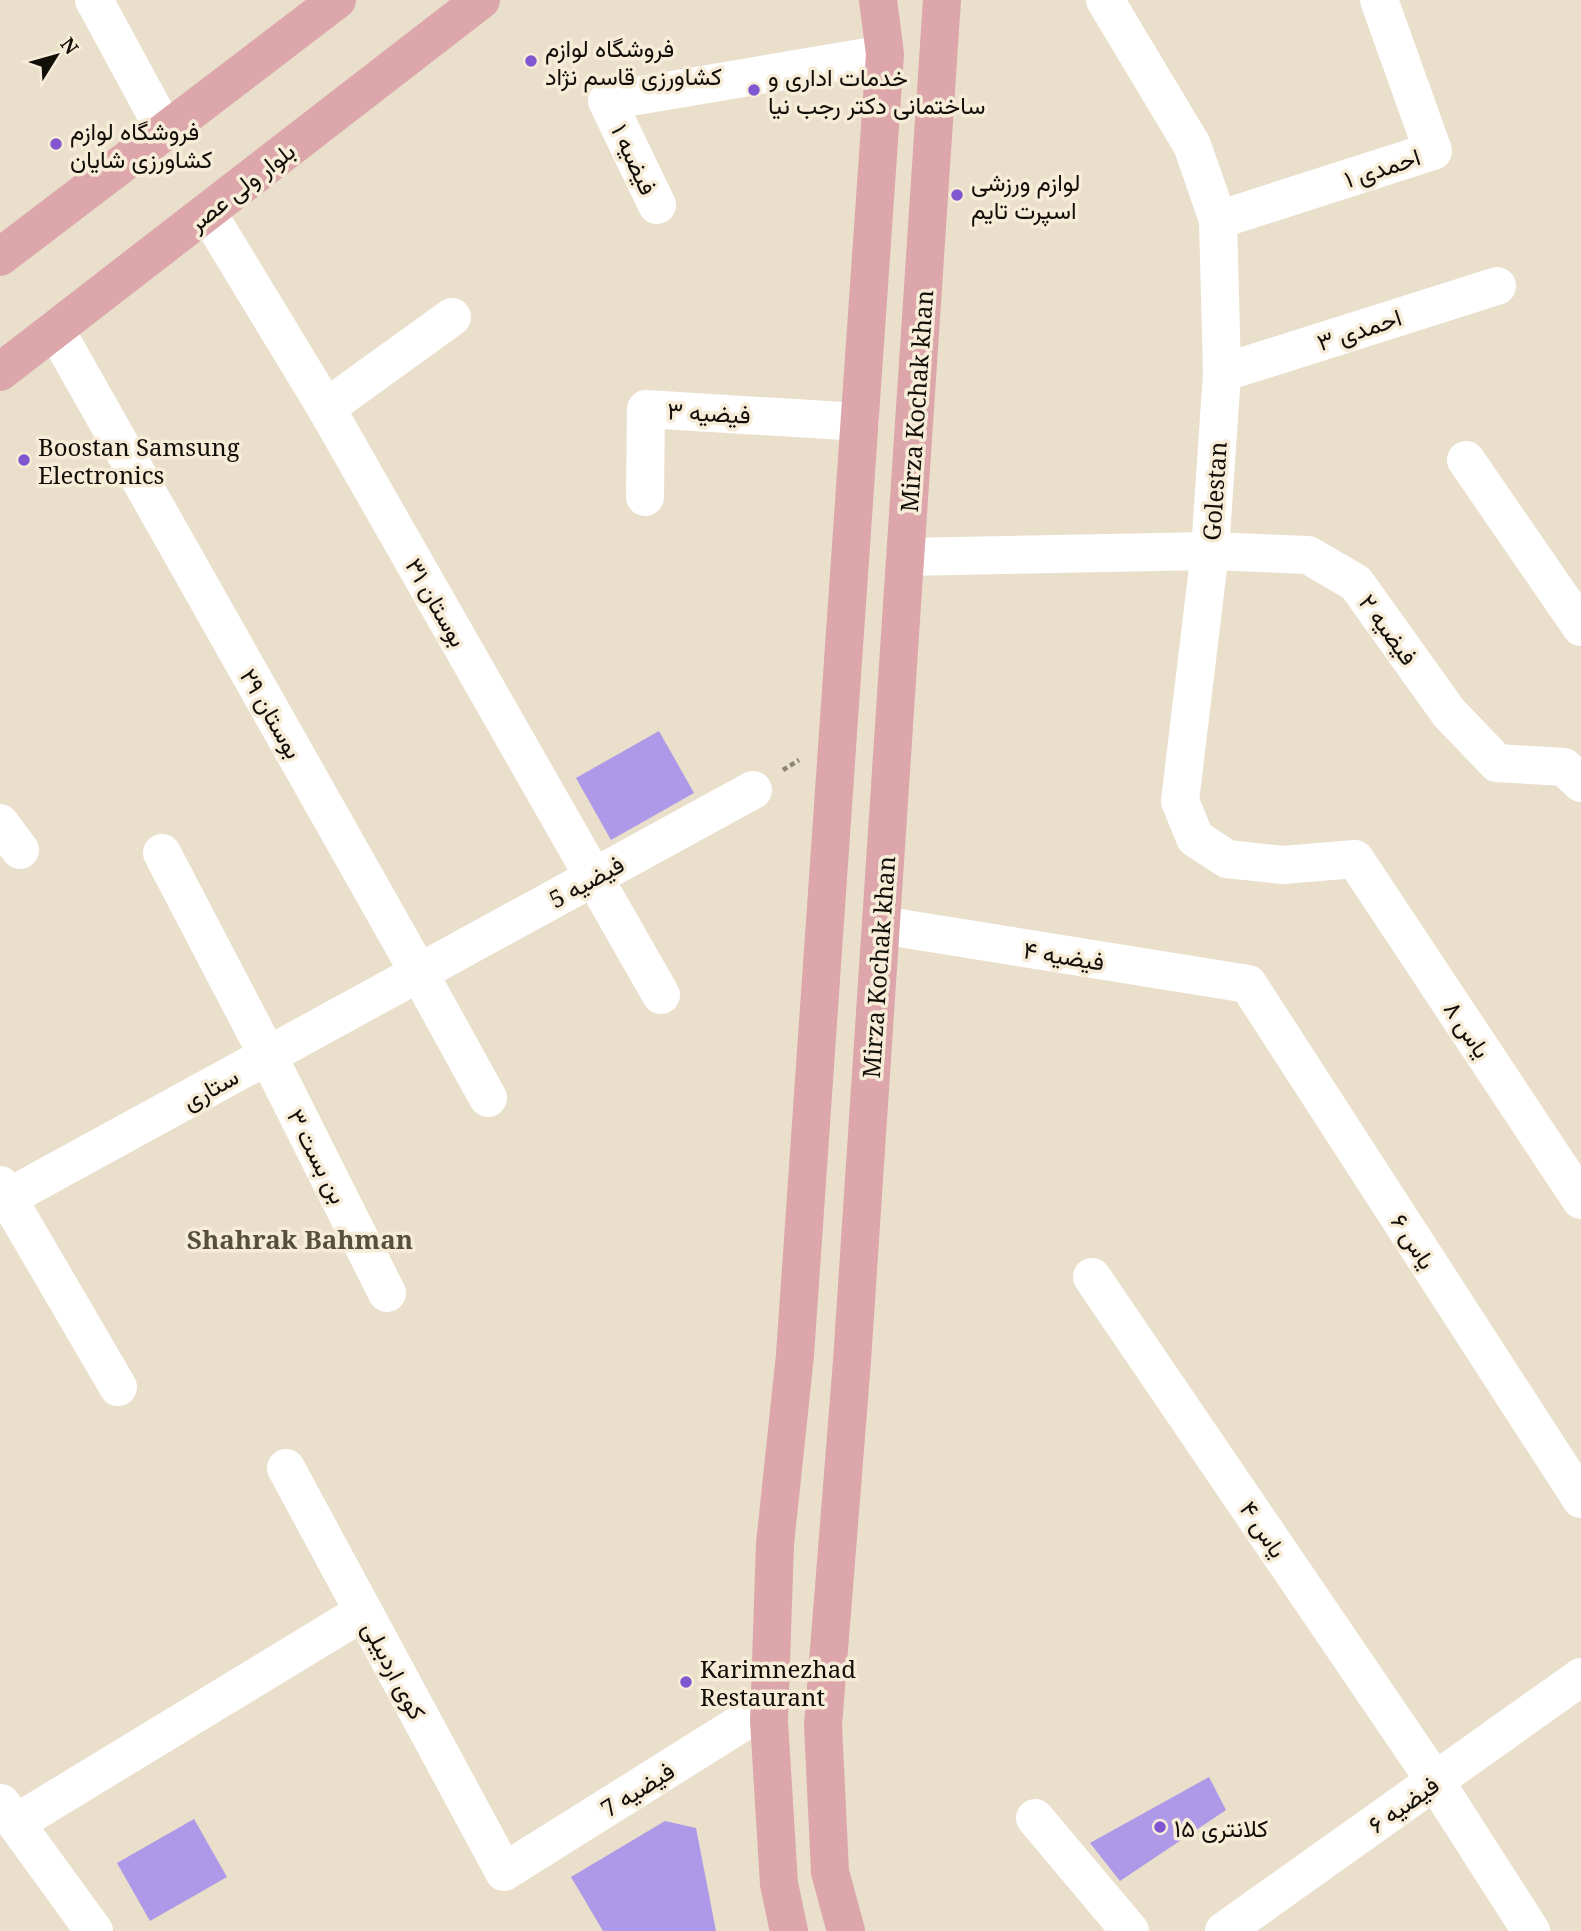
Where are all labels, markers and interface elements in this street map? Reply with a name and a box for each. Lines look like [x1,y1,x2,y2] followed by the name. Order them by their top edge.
[21,21,91,91] north arrow
[545,31,722,93] place label: فروشگاه لوازم کشاورزی قاسم نژاد
[55,32,84,60] text: N
[523,53,539,69] marker: فروشگاه لوازم کشاورزی قاسم نژاد
[768,60,985,121] place label: خدمات اداری و ساختمانی دکتر رجب نیا
[746,82,762,98] marker: خدمات اداری و ساختمانی دکتر رجب نیا
[70,114,212,175] place label: فروشگاه لوازم کشاورزی شایان
[604,118,666,200] street label: فیضیه ۱
[180,134,301,239] street label: بلوار ولی عصر
[48,136,64,152] marker: فروشگاه لوازم کشاورزی شایان
[1340,139,1424,195] street label: احمدی ۱
[971,165,1080,227] place label: لوازم ورزشی اسپرت تایم
[949,187,965,203] marker: لوازم ورزشی اسپرت تایم
[892,289,940,513] street label: Mirza Kochak khan
[1312,300,1406,358] street label: احمدی ۳
[666,393,752,431] street label: فیضیه ۳
[38,430,240,491] place label: Boostan Samsung Electronics
[1194,440,1234,542] street label: Golestan
[16,452,32,468] marker: Boostan Samsung Electronics
[398,552,476,652] street label: بوستان ۳۱
[1352,587,1426,671] street label: فیضیه ۲
[233,662,311,764] street label: بوستان ۲۹
[543,847,629,915] street label: فیضیه 5
[854,855,902,1079] street label: Mirza Kochak khan
[1021,932,1107,978] street label: فیضیه ۴
[1437,994,1499,1064] street label: یاس ۸
[176,1059,244,1117] street label: ستاری
[280,1103,356,1209] street label: بن بست ۳
[1384,1207,1444,1275] street label: یاس ۶
[187,1221,413,1257] district label: Shahrak Bahman
[1233,1494,1295,1564] street label: یاس ۴
[355,1615,435,1725] street label: کوی اردبیلی
[700,1652,856,1713] place label: Karimnezhad Restaurant
[678,1674,694,1690] marker: Karimnezhad Restaurant
[594,1754,680,1824] street label: فیضیه 7
[1361,1768,1445,1840] street label: فیضیه ۶
[1174,1811,1268,1844] place label: کلانتری ۱۵
[1152,1819,1168,1835] marker: کلانتری ۱۵

